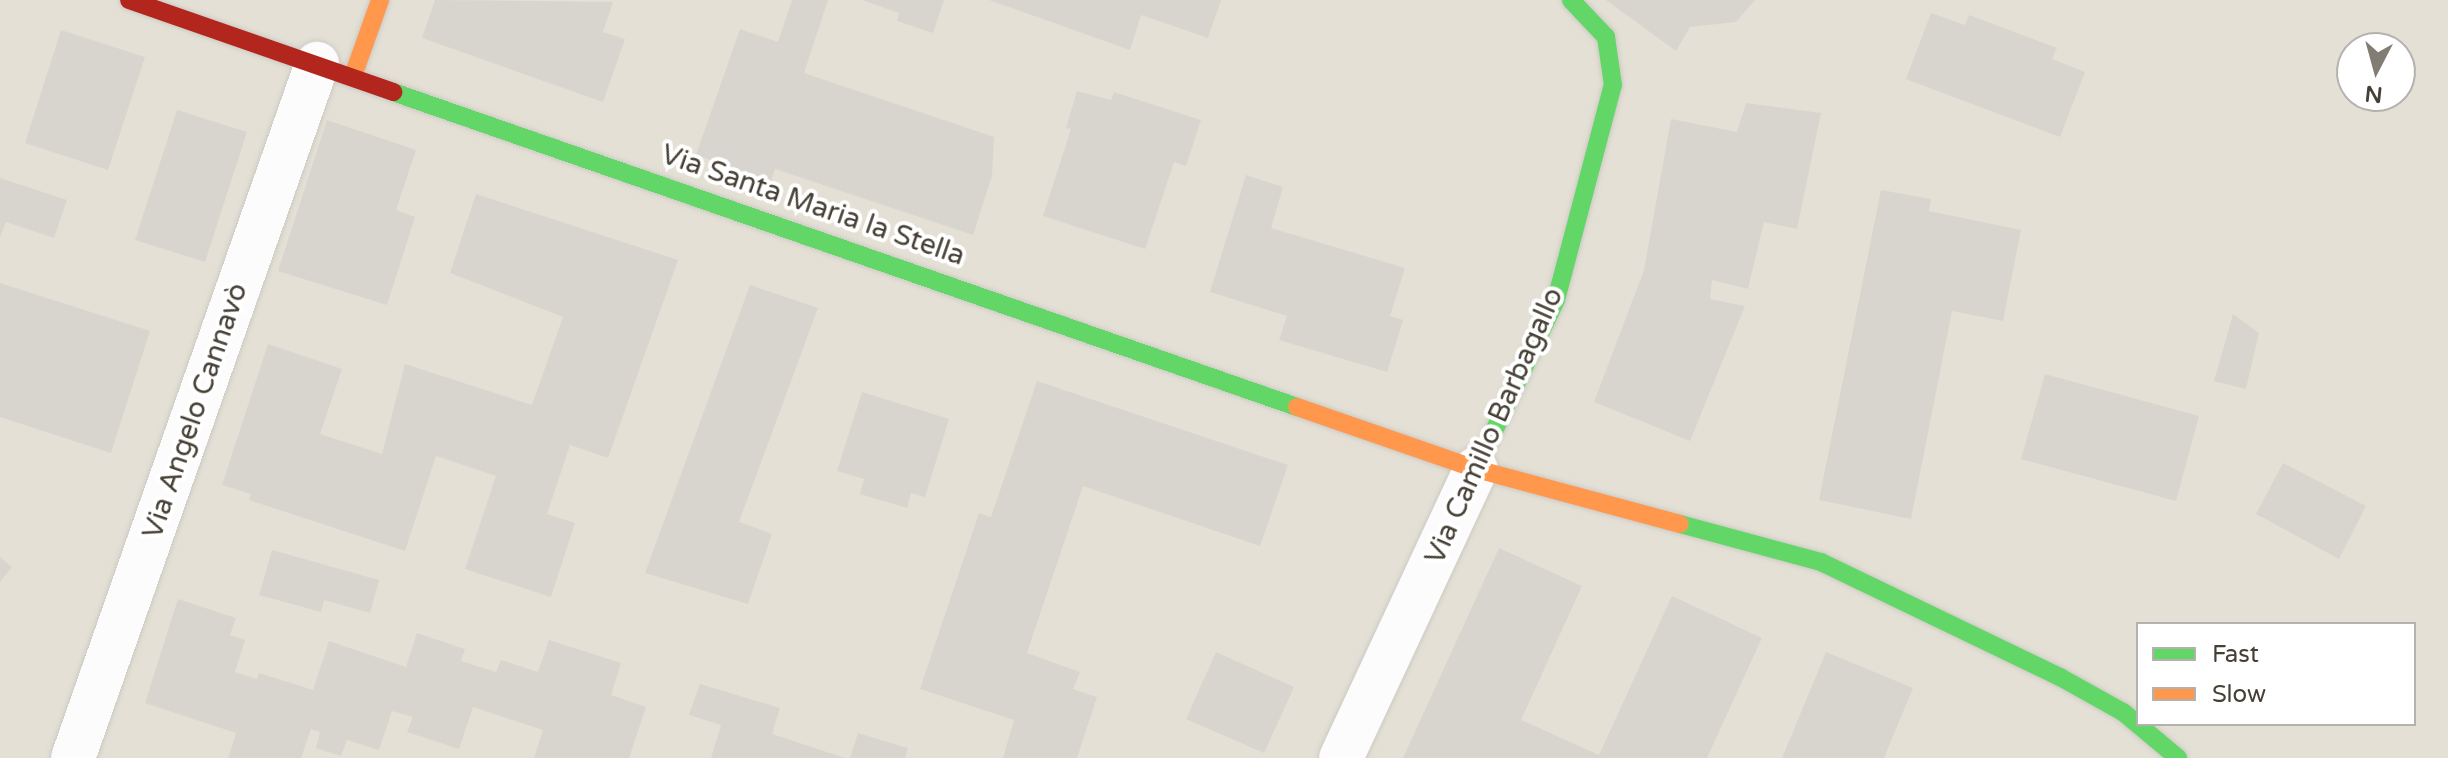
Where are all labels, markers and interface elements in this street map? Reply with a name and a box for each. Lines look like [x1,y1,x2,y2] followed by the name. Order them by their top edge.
[2336,32,2416,112] north arrow
[2364,80,2384,108] text: N
[657,137,969,273] street label: Via Santa Maria la Stella
[135,279,255,543] street label: Via Angelo Cannavò
[1418,283,1570,569] street label: Via Camillo Barbagallo
[2136,622,2416,726] legend
[2212,640,2259,669] text: Fast
[2212,680,2266,709] text: Slow

